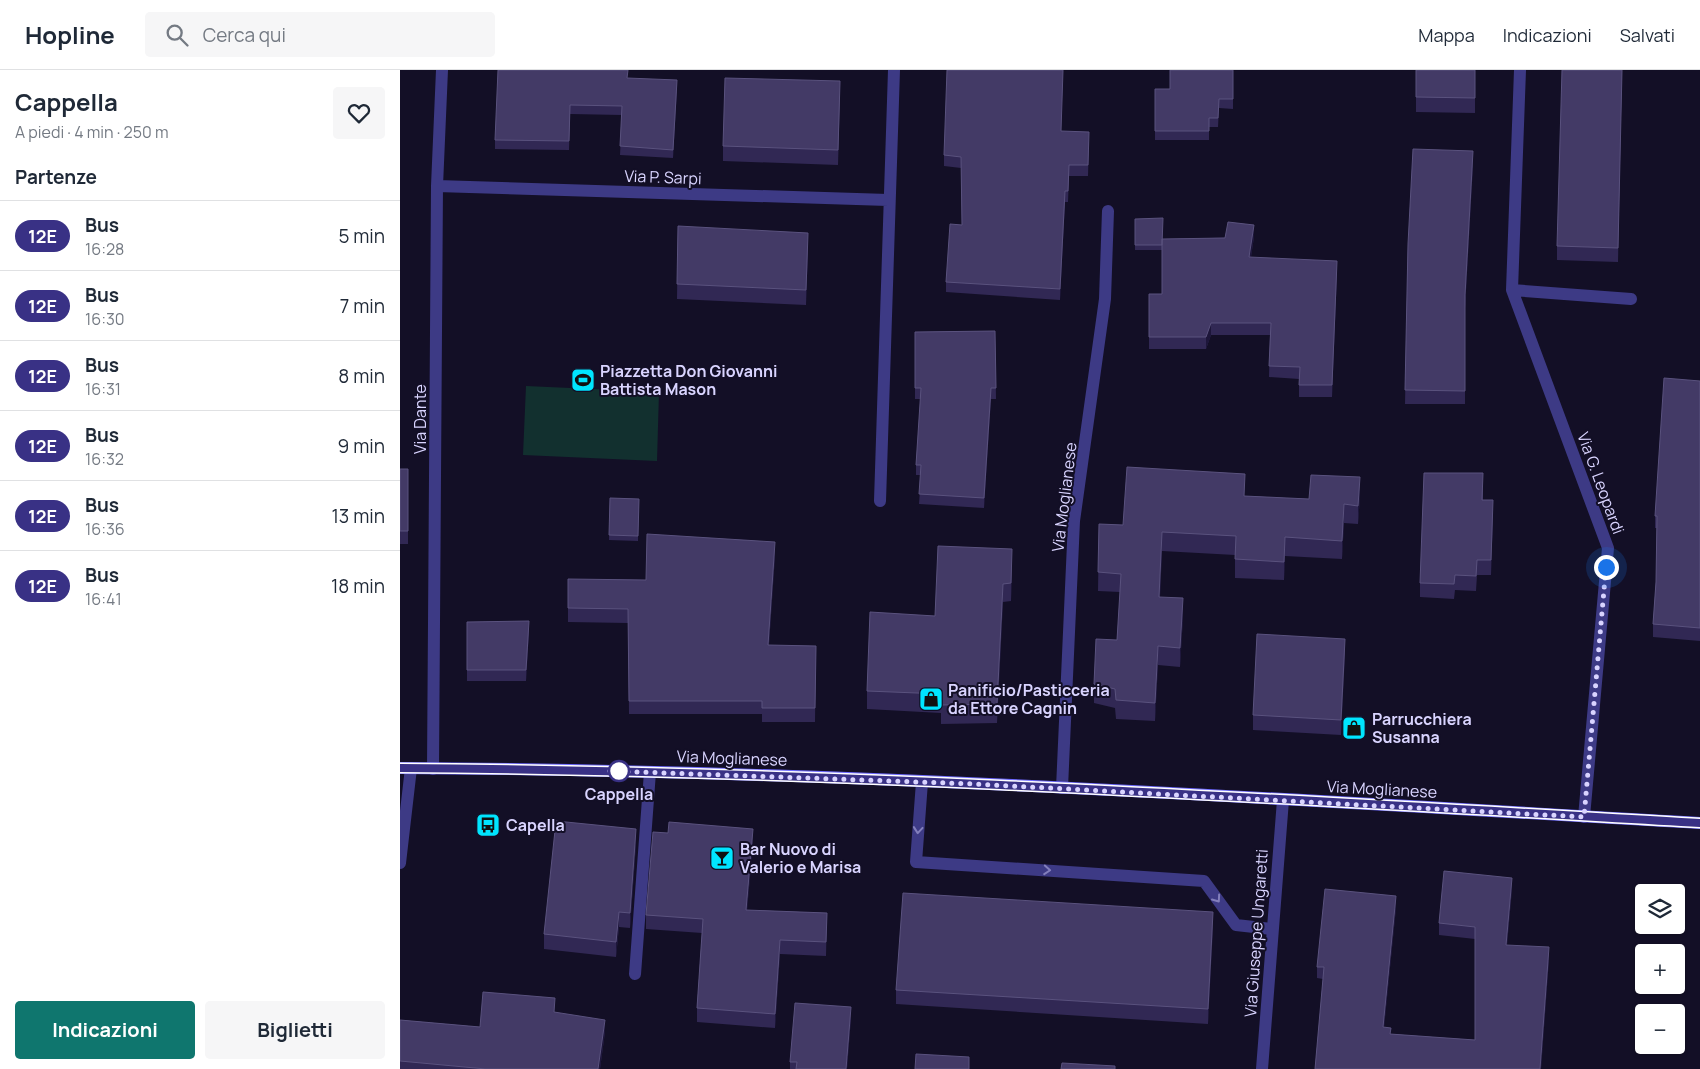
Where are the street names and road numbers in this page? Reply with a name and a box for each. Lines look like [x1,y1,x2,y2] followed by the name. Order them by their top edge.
[624,165,702,189] street label: Via P. Sarpi
[409,384,431,454] street label: Via Dante
[1572,429,1630,537] street label: Via G. Leopardi
[1046,441,1082,553] street label: Via Moglianese
[676,745,788,771] street label: Via Moglianese
[1326,775,1438,803] street label: Via Moglianese
[1239,848,1273,1018] street label: Via Giuseppe Ungaretti

